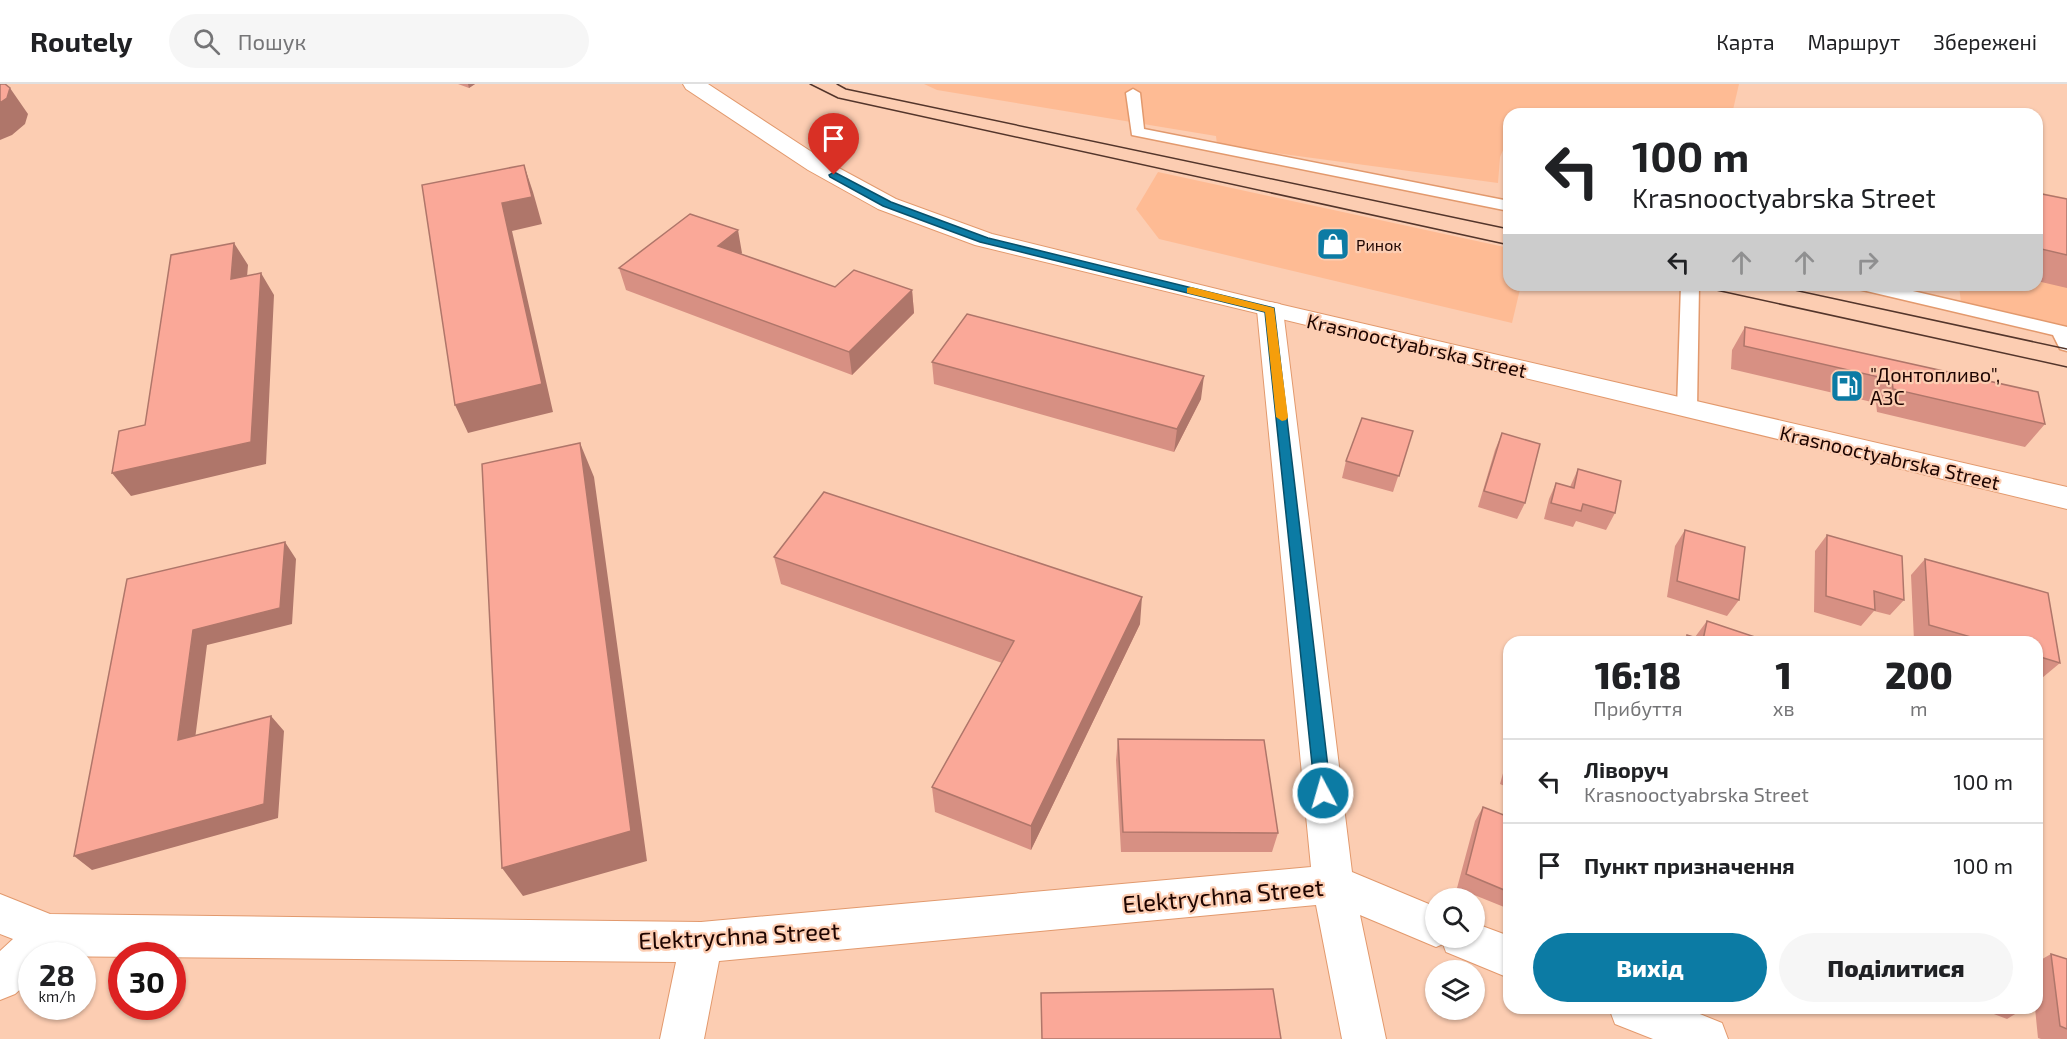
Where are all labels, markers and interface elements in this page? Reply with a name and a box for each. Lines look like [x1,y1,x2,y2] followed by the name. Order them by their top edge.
[169,14,589,68] search box
[30,24,133,58] text: Routely
[190,25,223,58] icon: search
[238,28,306,54] text: Пошук
[1716,29,1775,54] text: Карта
[1808,29,1900,54] text: Маршрут
[1933,29,2037,54] text: Збережені
[808,113,859,175] pin
[817,122,850,155] icon: arrive
[1632,130,1749,180] text: 100 m
[1533,132,1611,210] icon: left
[1632,181,1936,213] text: Krasnooctyabrska Street
[1315,226,1351,262] shop icon: Ринок
[1356,235,1402,254] place label: Ринок
[1662,246,1695,279] icon: left
[1725,246,1758,279] icon: ahead
[1788,246,1821,279] icon: ahead
[1851,246,1884,279] icon: right
[1305,308,1530,382] street label: Krasnooctyabrska Street
[1870,362,2000,409] place label: "Донтопливо", АЗС
[1829,368,1865,404] fuel station icon: "Донтопливо", АЗС
[1778,420,2003,494] street label: Krasnooctyabrska Street
[1595,653,1681,696] text: 16:18
[1776,653,1792,696] text: 1
[1885,653,1953,696] text: 200
[1593,696,1683,720] text: Прибуття
[1773,696,1795,720] text: хв
[1910,696,1928,720] text: m
[1584,756,1669,782] text: Ліворуч
[1291,761,1355,825] position arrow
[1533,765,1566,798] icon: left
[1954,768,2013,794] text: 100 m
[1584,782,1809,806] text: Krasnooctyabrska Street
[1533,849,1566,882] icon: arrive
[1584,852,1795,878] text: Пункт призначення
[1954,852,2013,878] text: 100 m
[1121,872,1325,918] street label: Elektrychna Street
[1425,888,1485,1020] map controls
[1425,888,1485,948] button: search
[637,915,841,955] street label: Elektrychna Street
[1533,933,1767,1002] button: Вихід
[1779,933,2013,1002] button: Поділитися
[108,942,186,1020] speed limit sign: 30
[39,956,75,992] text: 28
[1425,960,1485,1020] button: layers
[38,987,76,1005] text: km/h

